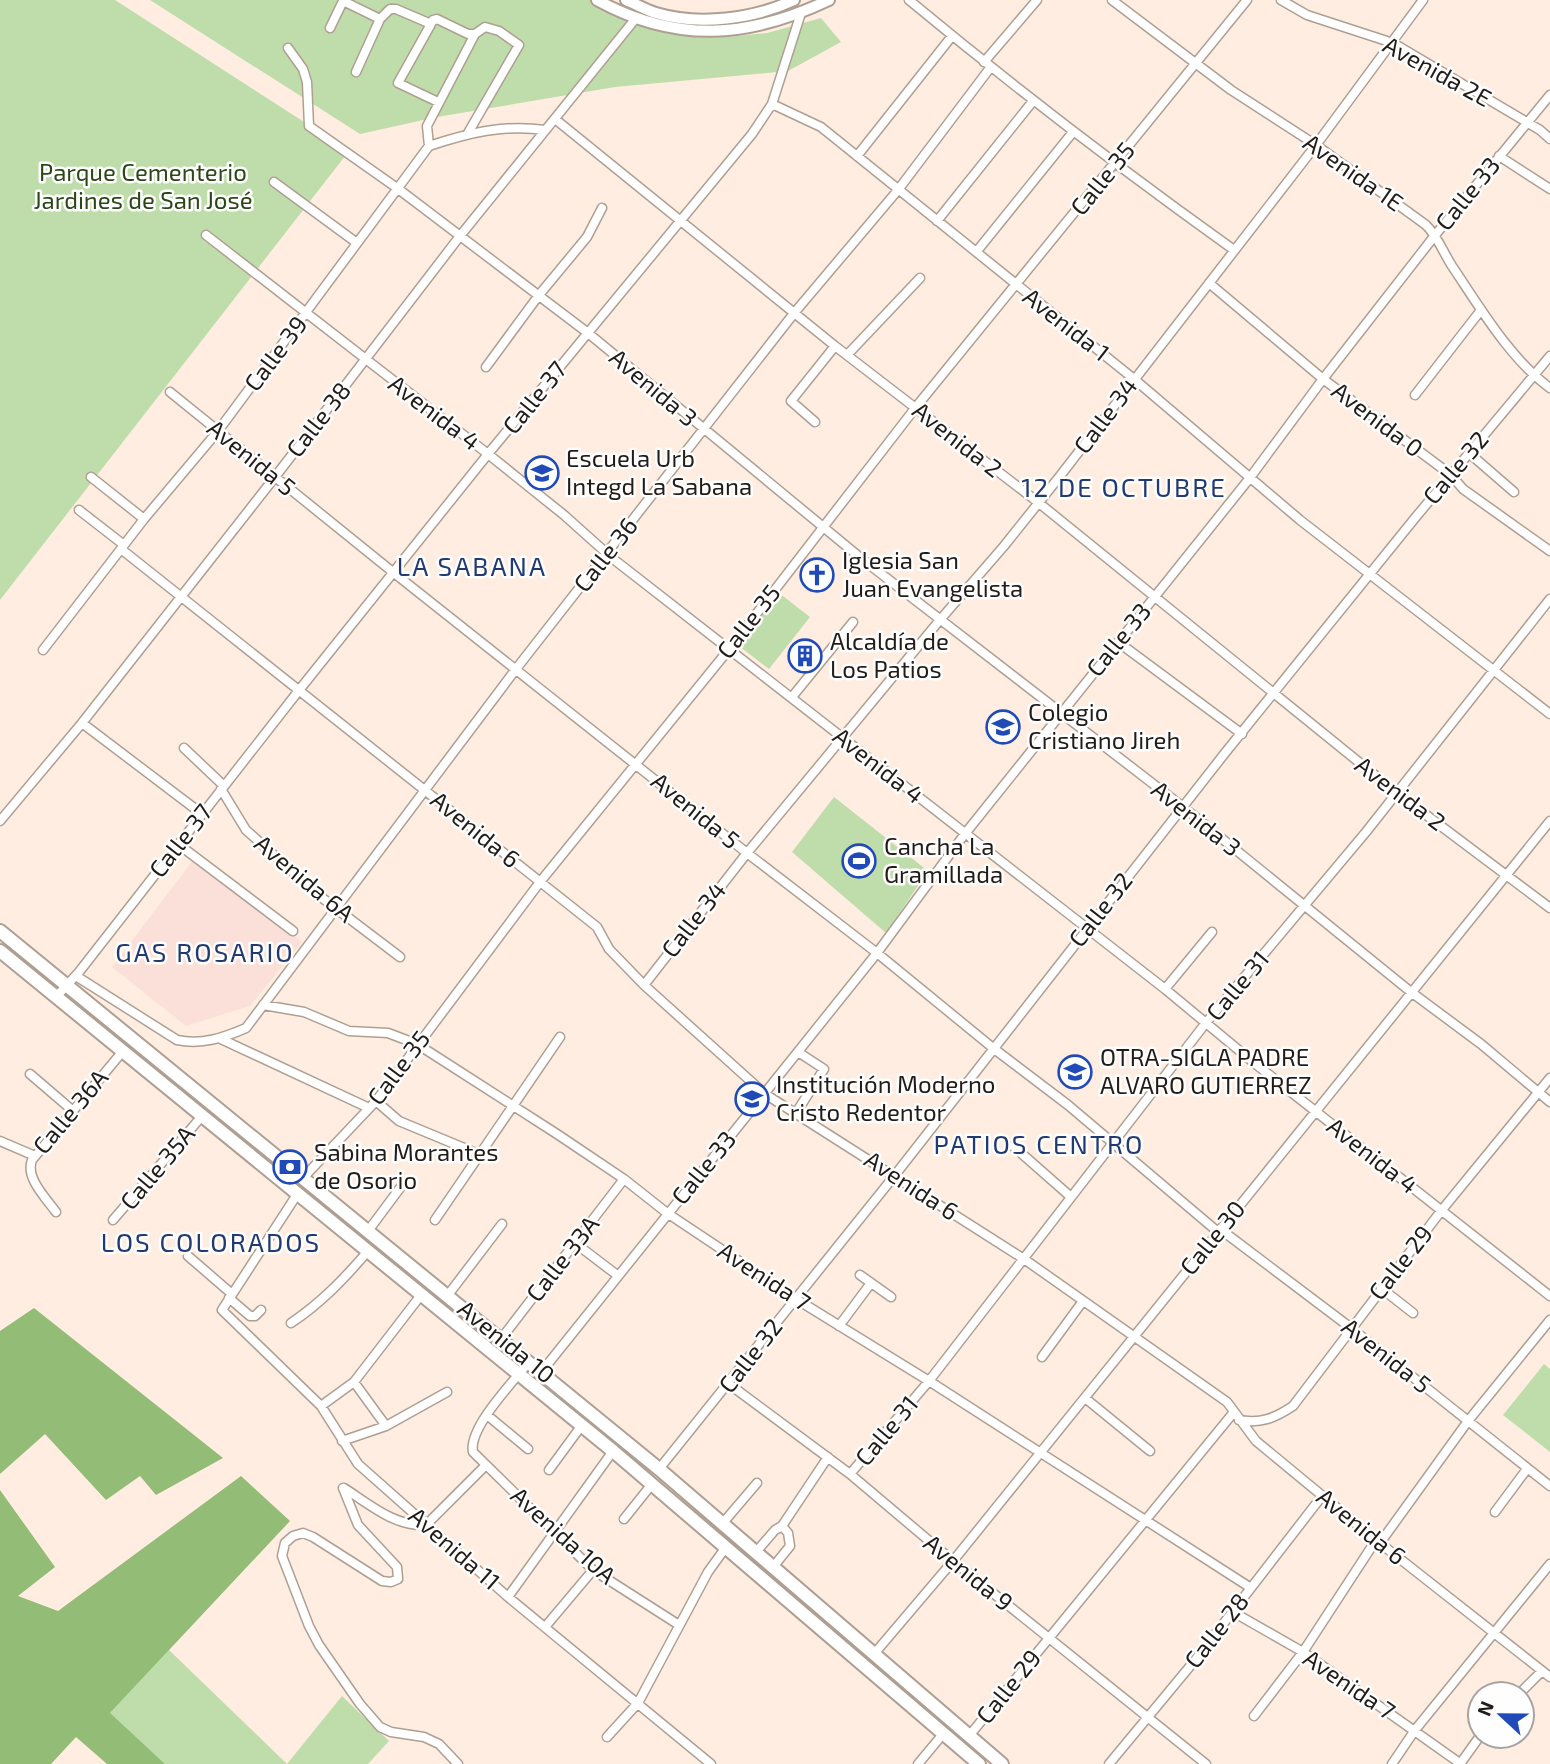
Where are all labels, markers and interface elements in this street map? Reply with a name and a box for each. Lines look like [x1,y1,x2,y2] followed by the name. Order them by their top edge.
[1379,29,1497,112] street label: Avenida 2E
[1298,127,1409,217] street label: Avenida 1E
[1064,136,1140,220] street label: Calle 35
[1428,150,1505,236] street label: Calle 33
[33,157,253,214] park label: Parque Cementerio Jardines de San José
[1018,281,1116,367] street label: Avenida 1
[237,310,312,396] street label: Calle 39
[604,342,704,432] street label: Avenida 3
[496,355,572,439] street label: Calle 37
[384,368,486,456] street label: Avenida 4
[1067,371,1143,459] street label: Calle 34
[1327,375,1429,462] street label: Avenida 0
[280,376,356,462] street label: Calle 38
[907,395,1008,483] street label: Avenida 2
[202,413,302,501] street label: Avenida 5
[1416,425,1494,509] street label: Calle 32
[566,443,752,500] place label: Escuela Urb Integd La Sabana
[523,454,561,492] school or university icon: Escuela Urb Integd La Sabana
[1021,471,1227,502] district label: 12 DE OCTUBRE
[567,511,643,597] street label: Calle 36
[842,545,1023,602] place label: Iglesia San Juan Evangelista
[397,550,547,581] district label: LA SABANA
[798,556,836,594] church icon: Iglesia San Juan Evangelista
[710,578,786,664] street label: Calle 35
[1079,596,1156,682] street label: Calle 33
[830,626,949,683] place label: Alcaldía de Los Patios
[786,637,824,675] building icon: Alcaldía de Los Patios
[1028,697,1180,754] place label: Colegio Cristiano Jireh
[984,708,1022,746] school or university icon: Colegio Cristiano Jireh
[828,720,930,809] street label: Avenida 4
[1350,749,1452,836] street label: Avenida 2
[646,766,746,854] street label: Avenida 5
[1146,774,1247,862] street label: Avenida 3
[426,784,526,873] street label: Avenida 6
[142,798,217,882] street label: Calle 37
[249,828,361,928] street label: Avenida 6A
[884,831,1003,888] place label: Cancha La Gramillada
[840,842,878,880] sports icon: Cancha La Gramillada
[1062,866,1138,952] street label: Calle 32
[654,876,731,962] street label: Calle 34
[115,936,295,967] district label: GAS ROSARIO
[1199,944,1274,1026] street label: Calle 31
[360,1024,435,1110] street label: Calle 35
[1100,1042,1312,1099] place label: OTRA-SIGLA PADRE ALVARO GUTIERREZ
[1056,1053,1094,1091] school or university icon: OTRA-SIGLA PADRE ALVARO GUTIERREZ
[26,1063,114,1159] street label: Calle 36A
[776,1069,995,1126] place label: Institución Moderno Cristo Redentor
[733,1080,771,1118] school or university icon: Institución Moderno Cristo Redentor
[1322,1110,1424,1199] street label: Avenida 4
[113,1119,200,1215] street label: Calle 35A
[664,1124,741,1210] street label: Calle 33
[934,1128,1145,1159] district label: PATIOS CENTRO
[314,1137,498,1194] place label: Sabina Morantes de Osorio
[860,1144,964,1226] street label: Avenida 6
[271,1148,309,1186] bank icon: Sabina Morantes de Osorio
[1173,1194,1251,1280] street label: Calle 30
[519,1209,604,1307] street label: Calle 33A
[1362,1219,1438,1305] street label: Calle 29
[101,1226,321,1257] district label: LOS COLORADOS
[713,1235,816,1316] street label: Avenida 7
[453,1293,561,1389] street label: Avenida 10
[1337,1311,1437,1399] street label: Avenida 5
[712,1312,788,1398] street label: Calle 32
[848,1389,923,1471] street label: Calle 31
[506,1480,622,1590] street label: Avenida 10A
[1312,1481,1412,1570] street label: Avenida 6
[404,1500,506,1595] street label: Avenida 11
[919,1527,1019,1616] street label: Avenida 9
[1177,1587,1254,1673] street label: Calle 28
[969,1643,1046,1729] street label: Calle 29
[1298,1643,1401,1725] street label: Avenida 7
[1466,1680,1536,1750] north arrow
[1472,1698,1498,1719] text: N

